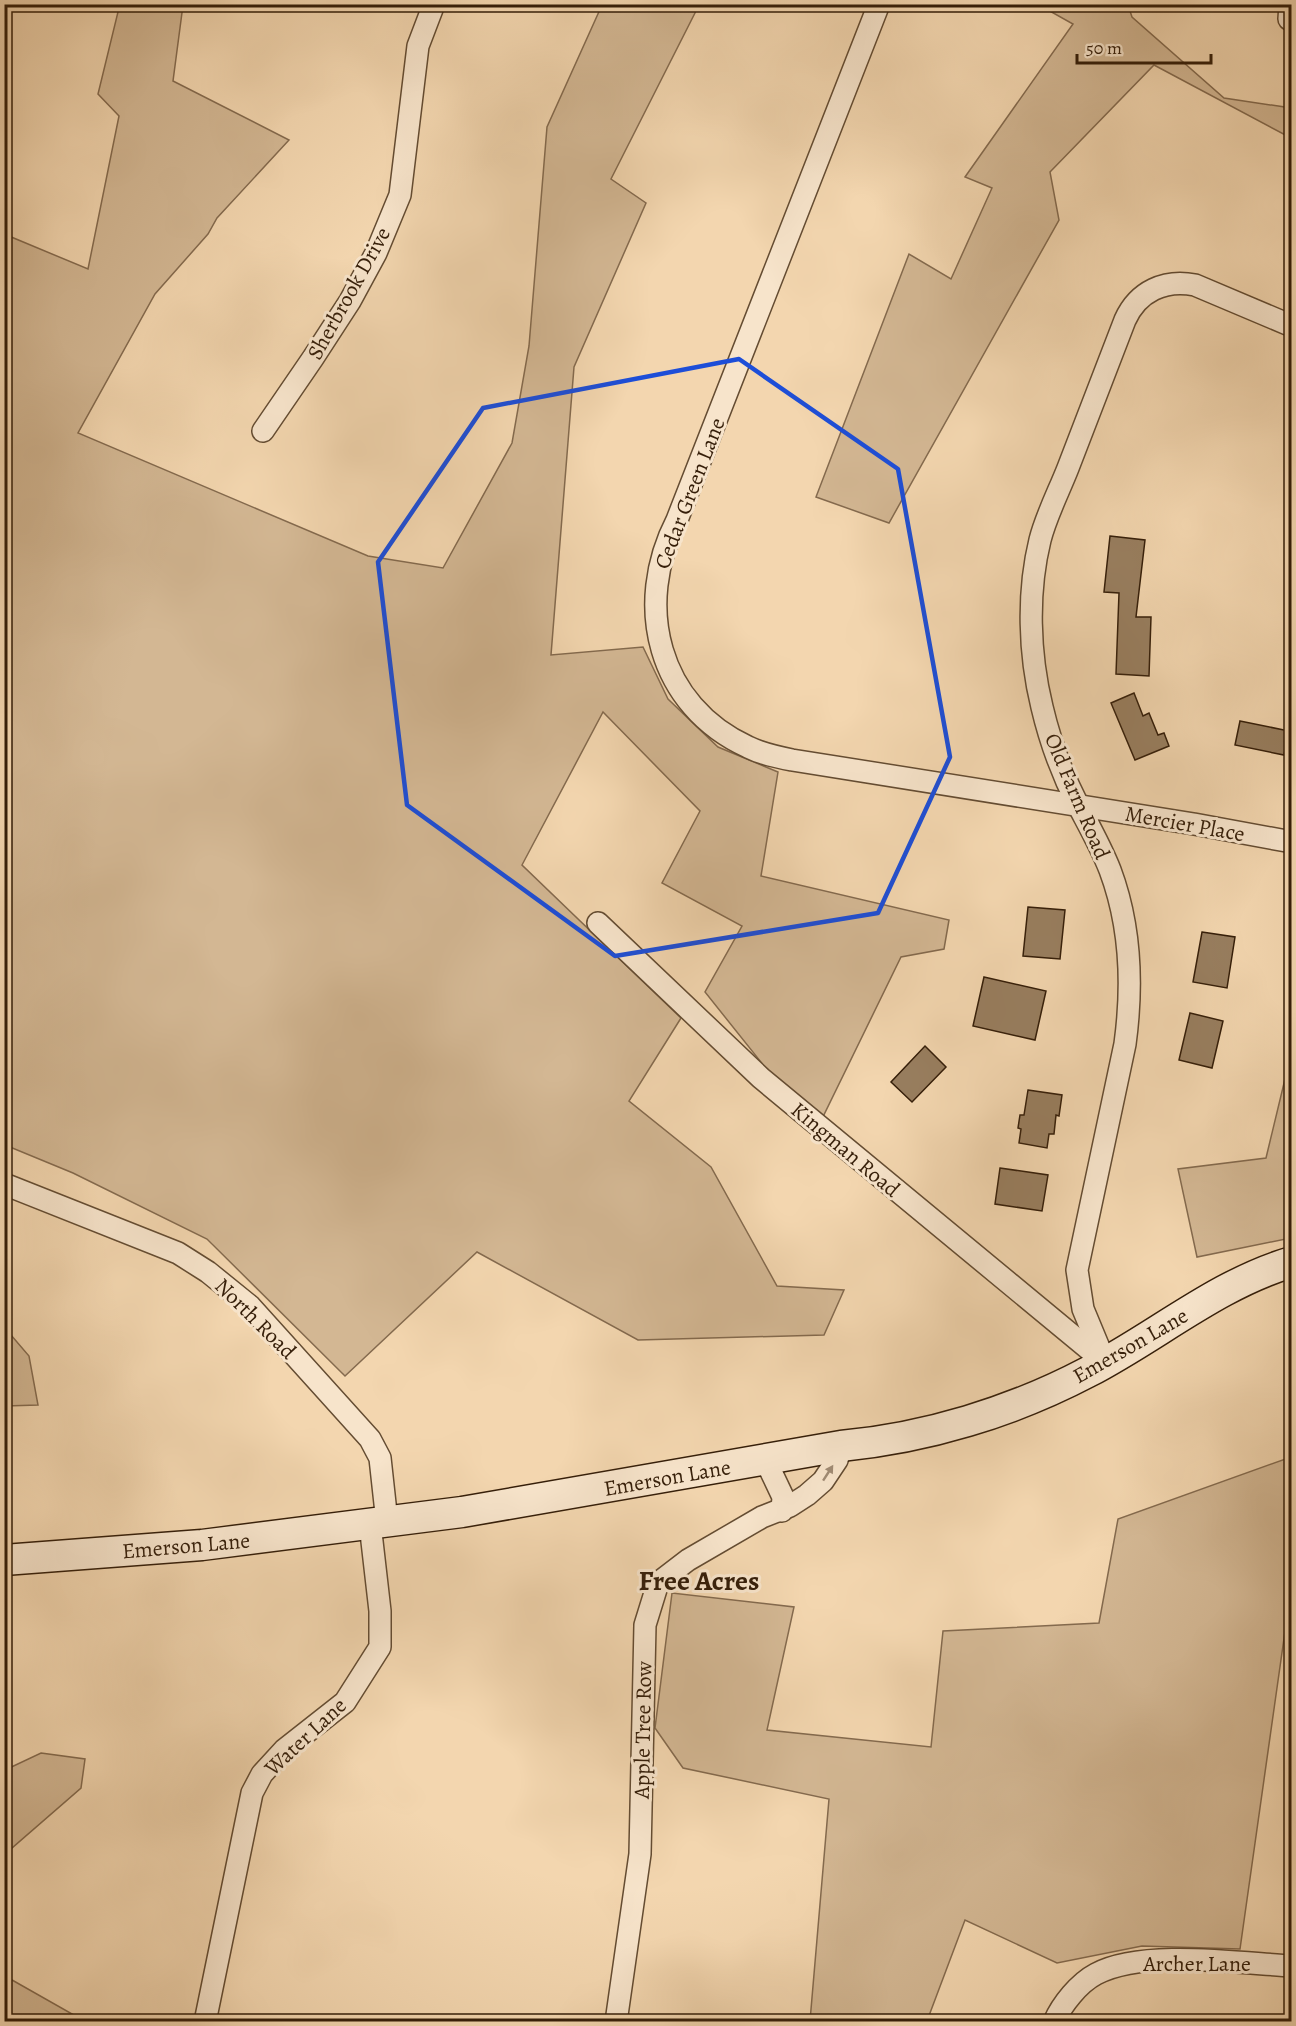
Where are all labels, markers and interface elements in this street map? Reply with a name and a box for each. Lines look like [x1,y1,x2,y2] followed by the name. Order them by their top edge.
[1077,27,1210,65] scale bar
[1086,36,1122,60] text: 50 m
[300,222,398,365] street label: Sherbrook Drive
[647,413,733,573] street label: Cedar Green Lane
[1037,729,1117,864] street label: Old Farm Road
[1123,799,1247,849] street label: Mercier Place
[784,1095,906,1204] street label: Kingman Road
[208,1271,303,1366] street label: North Road
[1067,1301,1194,1391] street label: Emerson Lane
[601,1452,733,1504] street label: Emerson Lane
[822,1465,833,1481] one-way arrow
[121,1525,251,1567] street label: Emerson Lane
[639,1562,759,1600] district label: Free Acres
[627,1660,659,1800] street label: Apple Tree Row
[257,1691,353,1783] street label: Water Lane
[1142,1949,1251,1979] street label: Archer Lane

